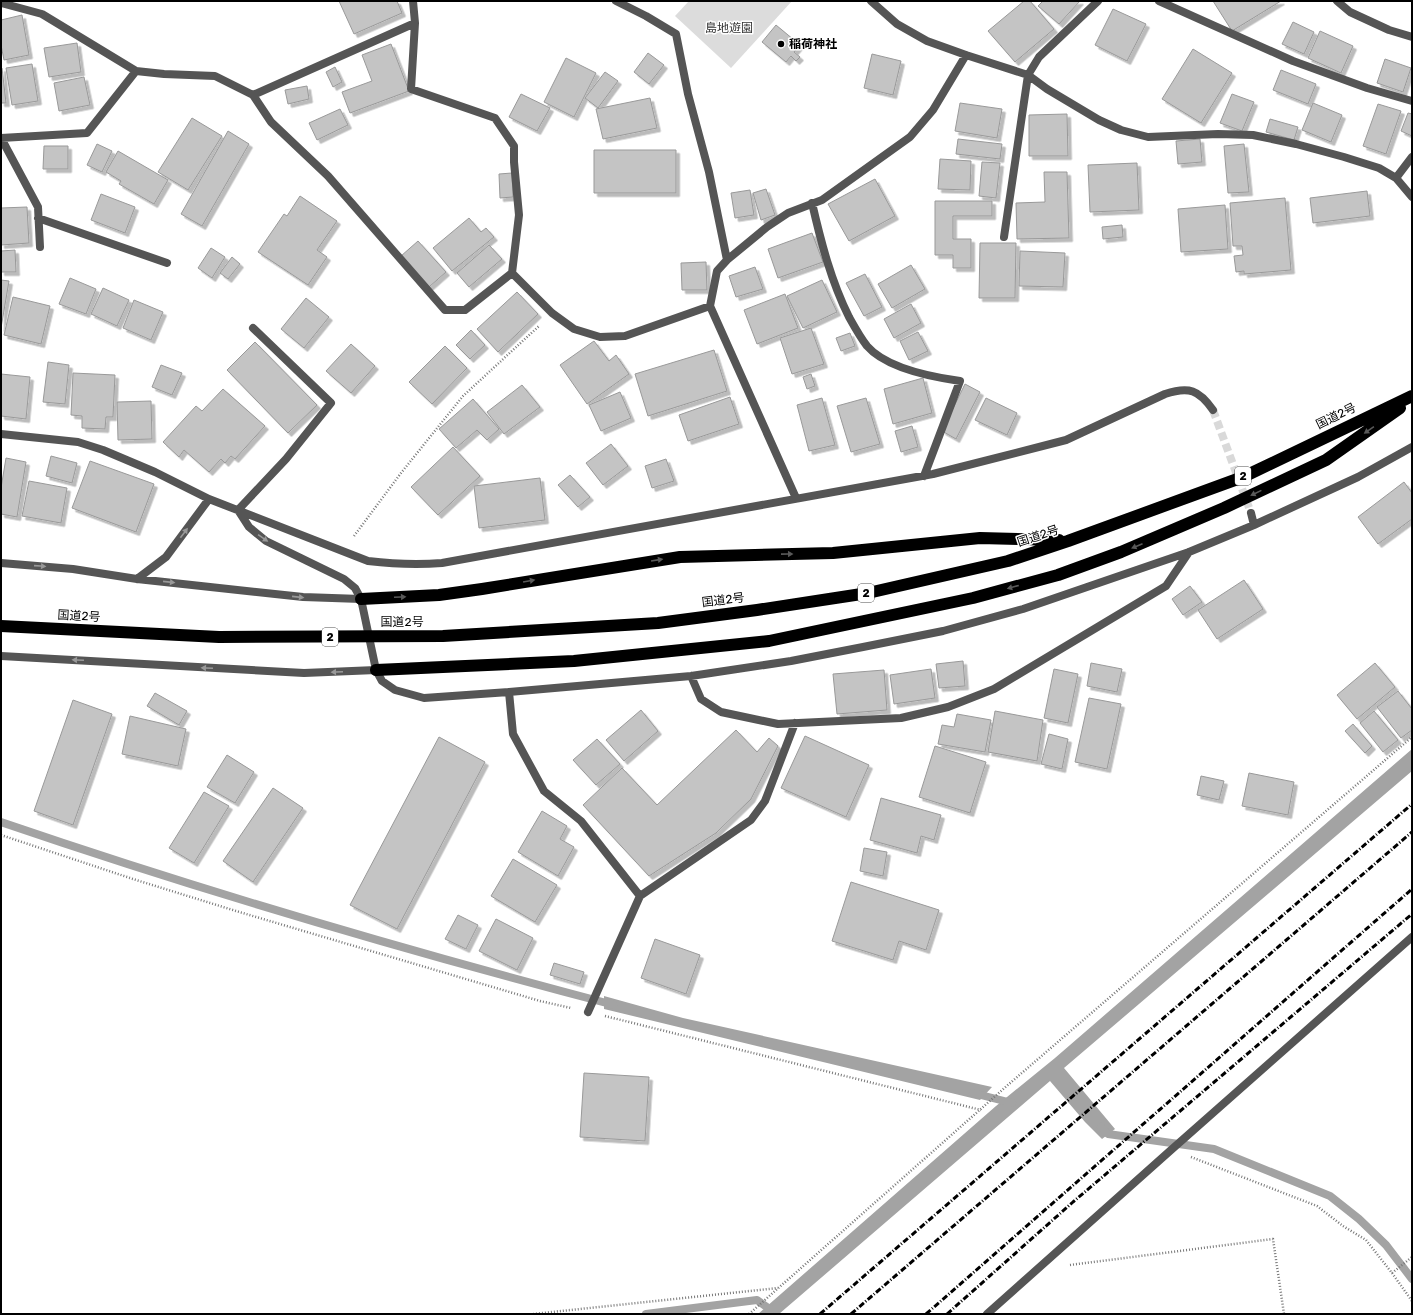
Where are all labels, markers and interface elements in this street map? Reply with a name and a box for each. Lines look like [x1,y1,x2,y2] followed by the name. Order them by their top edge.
[705,21,753,35] park label: 島地遊園
[789,37,837,51] place label: 稲荷神社
[776,39,786,49] marker: 稲荷神社
[1314,400,1358,432] street label: 国道2号
[1363,426,1374,434] one-way arrow
[1235,467,1251,485] road number: 2
[1250,490,1261,496] one-way arrow
[1015,523,1061,549] street label: 国道2号
[180,527,188,538] one-way arrow
[258,534,269,542] one-way arrow
[1130,543,1142,549] one-way arrow
[781,551,794,557] one-way arrow
[651,557,663,563] one-way arrow
[34,563,46,570] one-way arrow
[523,578,535,584] one-way arrow
[163,579,175,586] one-way arrow
[858,584,874,602] road number: 2
[1007,584,1019,590] one-way arrow
[701,590,745,610] street label: 国道2号
[394,593,406,600] one-way arrow
[292,594,304,600] one-way arrow
[57,608,101,624] street label: 国道2号
[380,615,424,629] street label: 国道2号
[322,628,338,646] road number: 2
[72,657,84,664] one-way arrow
[201,664,213,671] one-way arrow
[331,668,343,675] one-way arrow

